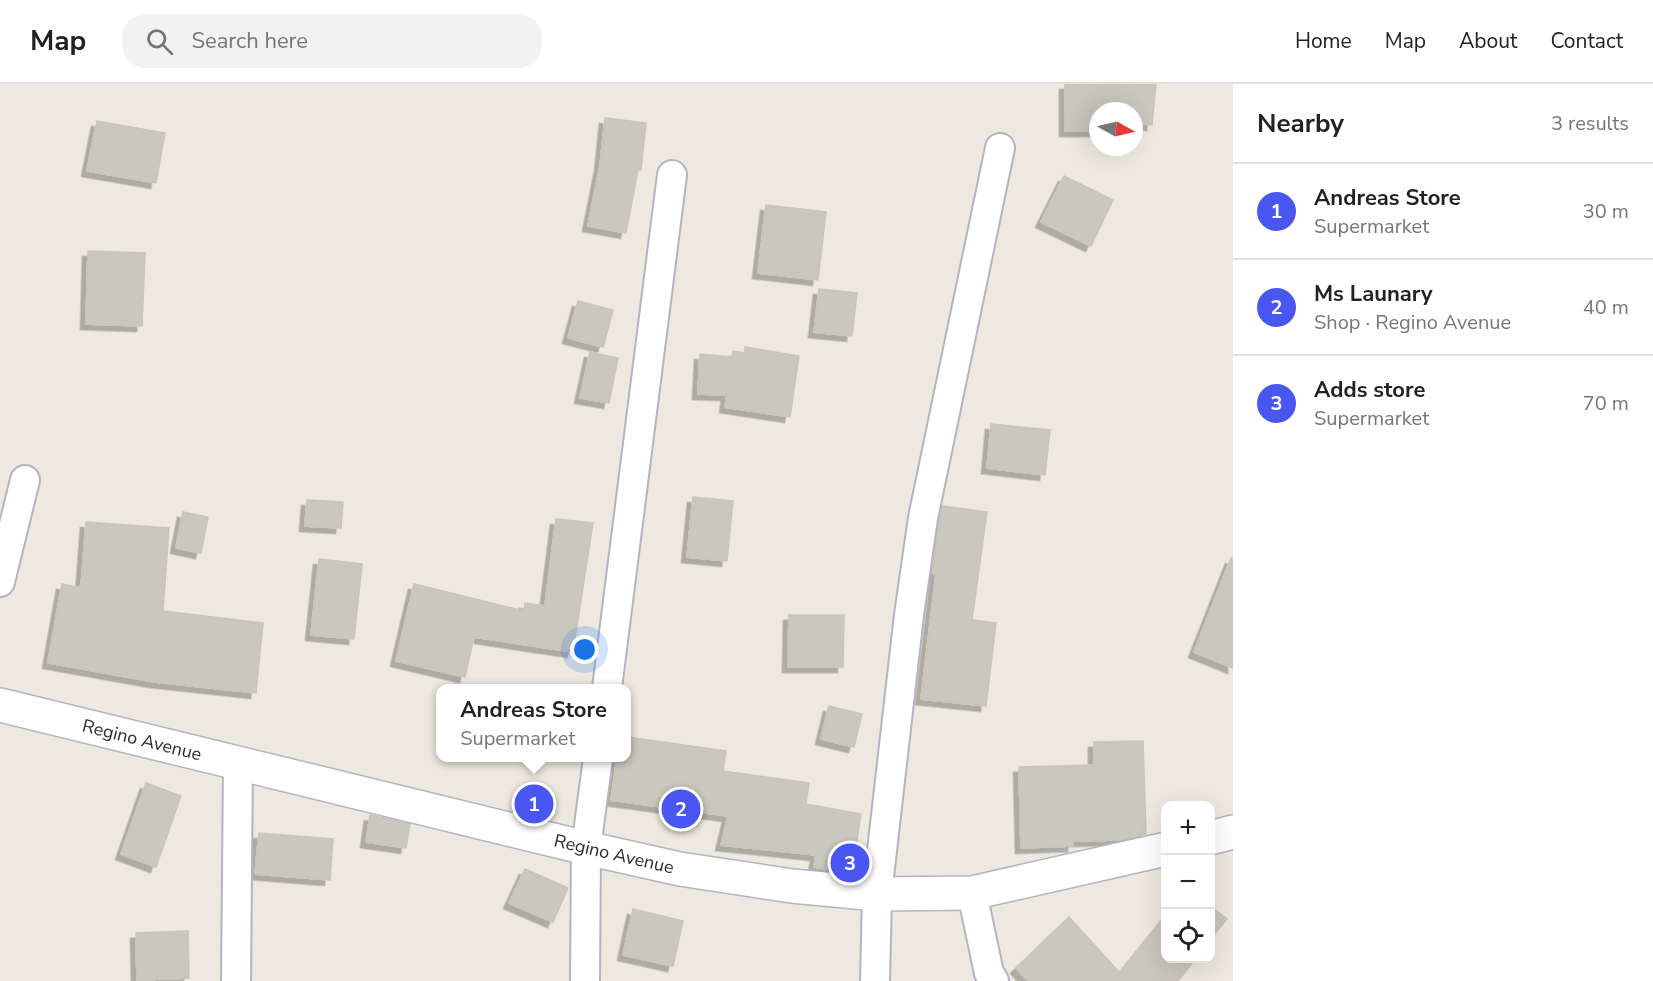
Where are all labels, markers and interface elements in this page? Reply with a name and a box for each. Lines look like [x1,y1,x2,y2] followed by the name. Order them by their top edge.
[122,14,542,68] search box
[30,22,86,60] text: Map
[143,25,176,58] icon: search
[191,26,308,56] text: Search here
[1295,27,1352,55] text: Home
[1385,27,1426,55] text: Map
[1459,27,1517,55] text: About
[1550,27,1623,55] text: Contact
[1089,102,1143,156] north arrow
[1257,106,1344,141] text: Nearby
[1551,110,1629,137] text: 3 results
[1314,183,1461,213] text: Andreas Store
[1271,198,1283,225] text: 1
[1583,198,1629,225] text: 30 m
[1314,213,1429,240] text: Supermarket
[1314,279,1433,309] text: Ms Launary
[1271,294,1283,321] text: 2
[1583,294,1629,321] text: 40 m
[1314,309,1511,336] text: Shop · Regino Avenue
[1314,375,1425,405] text: Adds store
[1271,390,1283,417] text: 3
[1583,390,1629,417] text: 70 m
[1314,405,1429,432] text: Supermarket
[570,635,599,664] your location
[436,684,631,762] popup
[460,695,607,725] text: Andreas Store
[80,714,204,766] street label: Regino Avenue
[460,725,575,752] text: Supermarket
[514,782,554,826] pin: 1
[662,786,700,832] pin: 2
[1161,801,1215,963] map controls
[1161,801,1215,855] button: +
[552,829,676,879] street label: Regino Avenue
[830,840,870,886] pin: 3
[1161,855,1215,909] button: −
[1161,909,1215,963] button: locate

